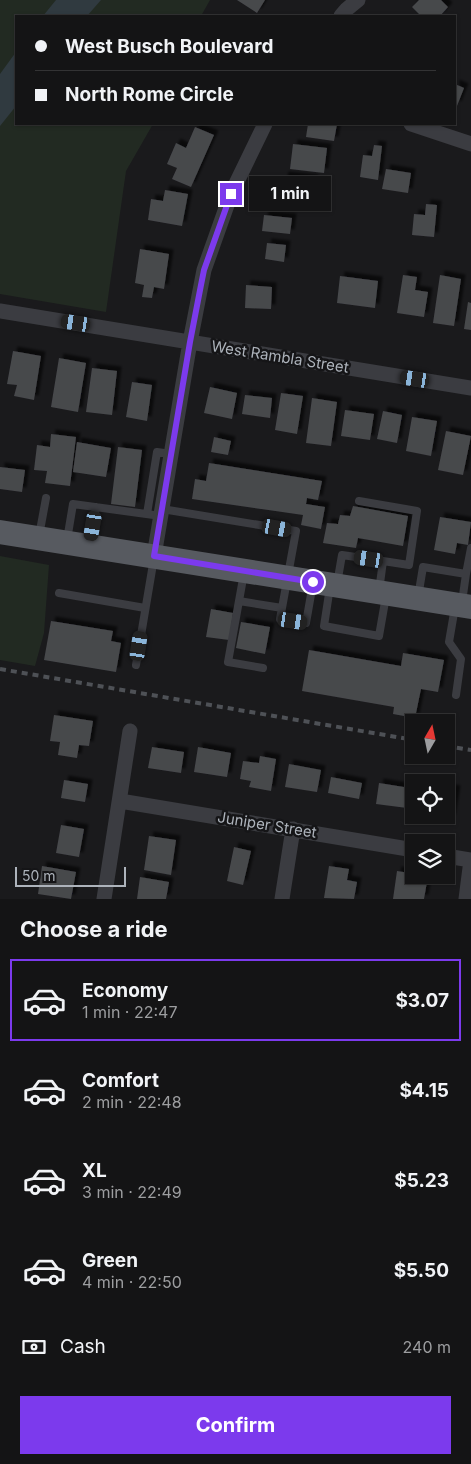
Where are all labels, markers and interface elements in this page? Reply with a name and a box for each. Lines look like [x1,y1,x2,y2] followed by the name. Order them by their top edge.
[65,35,273,58] text: West Busch Boulevard
[65,83,234,106] text: North Rome Circle
[248,176,331,212] callout: 1 min
[220,183,242,205] route end
[270,183,310,203] text: 1 min
[60,313,91,333] car
[210,336,350,377] street label: West Rambla Street
[399,369,430,389] car
[83,510,102,542] car
[260,518,293,538] car
[353,549,384,569] car
[302,571,324,593] route start
[277,611,308,631] car
[129,630,148,662] car
[405,714,455,764] north arrow
[405,714,455,884] map controls
[405,774,455,824] button: locate
[216,807,318,842] street label: Juniper Street
[405,834,455,884] button: layers
[15,864,126,887] scale bar
[22,867,56,884] text: 50 m
[20,916,168,942] text: Choose a ride
[22,978,67,1023] icon: car
[82,979,168,1002] text: Economy
[395,989,449,1012] text: $3.07
[82,1002,177,1022] text: 1 min · 22:47
[22,1068,67,1113] icon: car
[82,1069,159,1092] text: Comfort
[399,1079,449,1102] text: $4.15
[82,1092,182,1112] text: 2 min · 22:48
[22,1158,67,1203] icon: car
[82,1159,107,1182] text: XL
[394,1169,449,1192] text: $5.23
[82,1182,182,1202] text: 3 min · 22:49
[22,1248,67,1293] icon: car
[82,1249,138,1272] text: Green
[394,1259,449,1282] text: $5.50
[82,1272,182,1292] text: 4 min · 22:50
[20,1333,48,1361] icon: cash
[60,1335,106,1358] text: Cash
[403,1337,451,1357] text: 240 m
[20,1396,451,1454] button: Confirm

